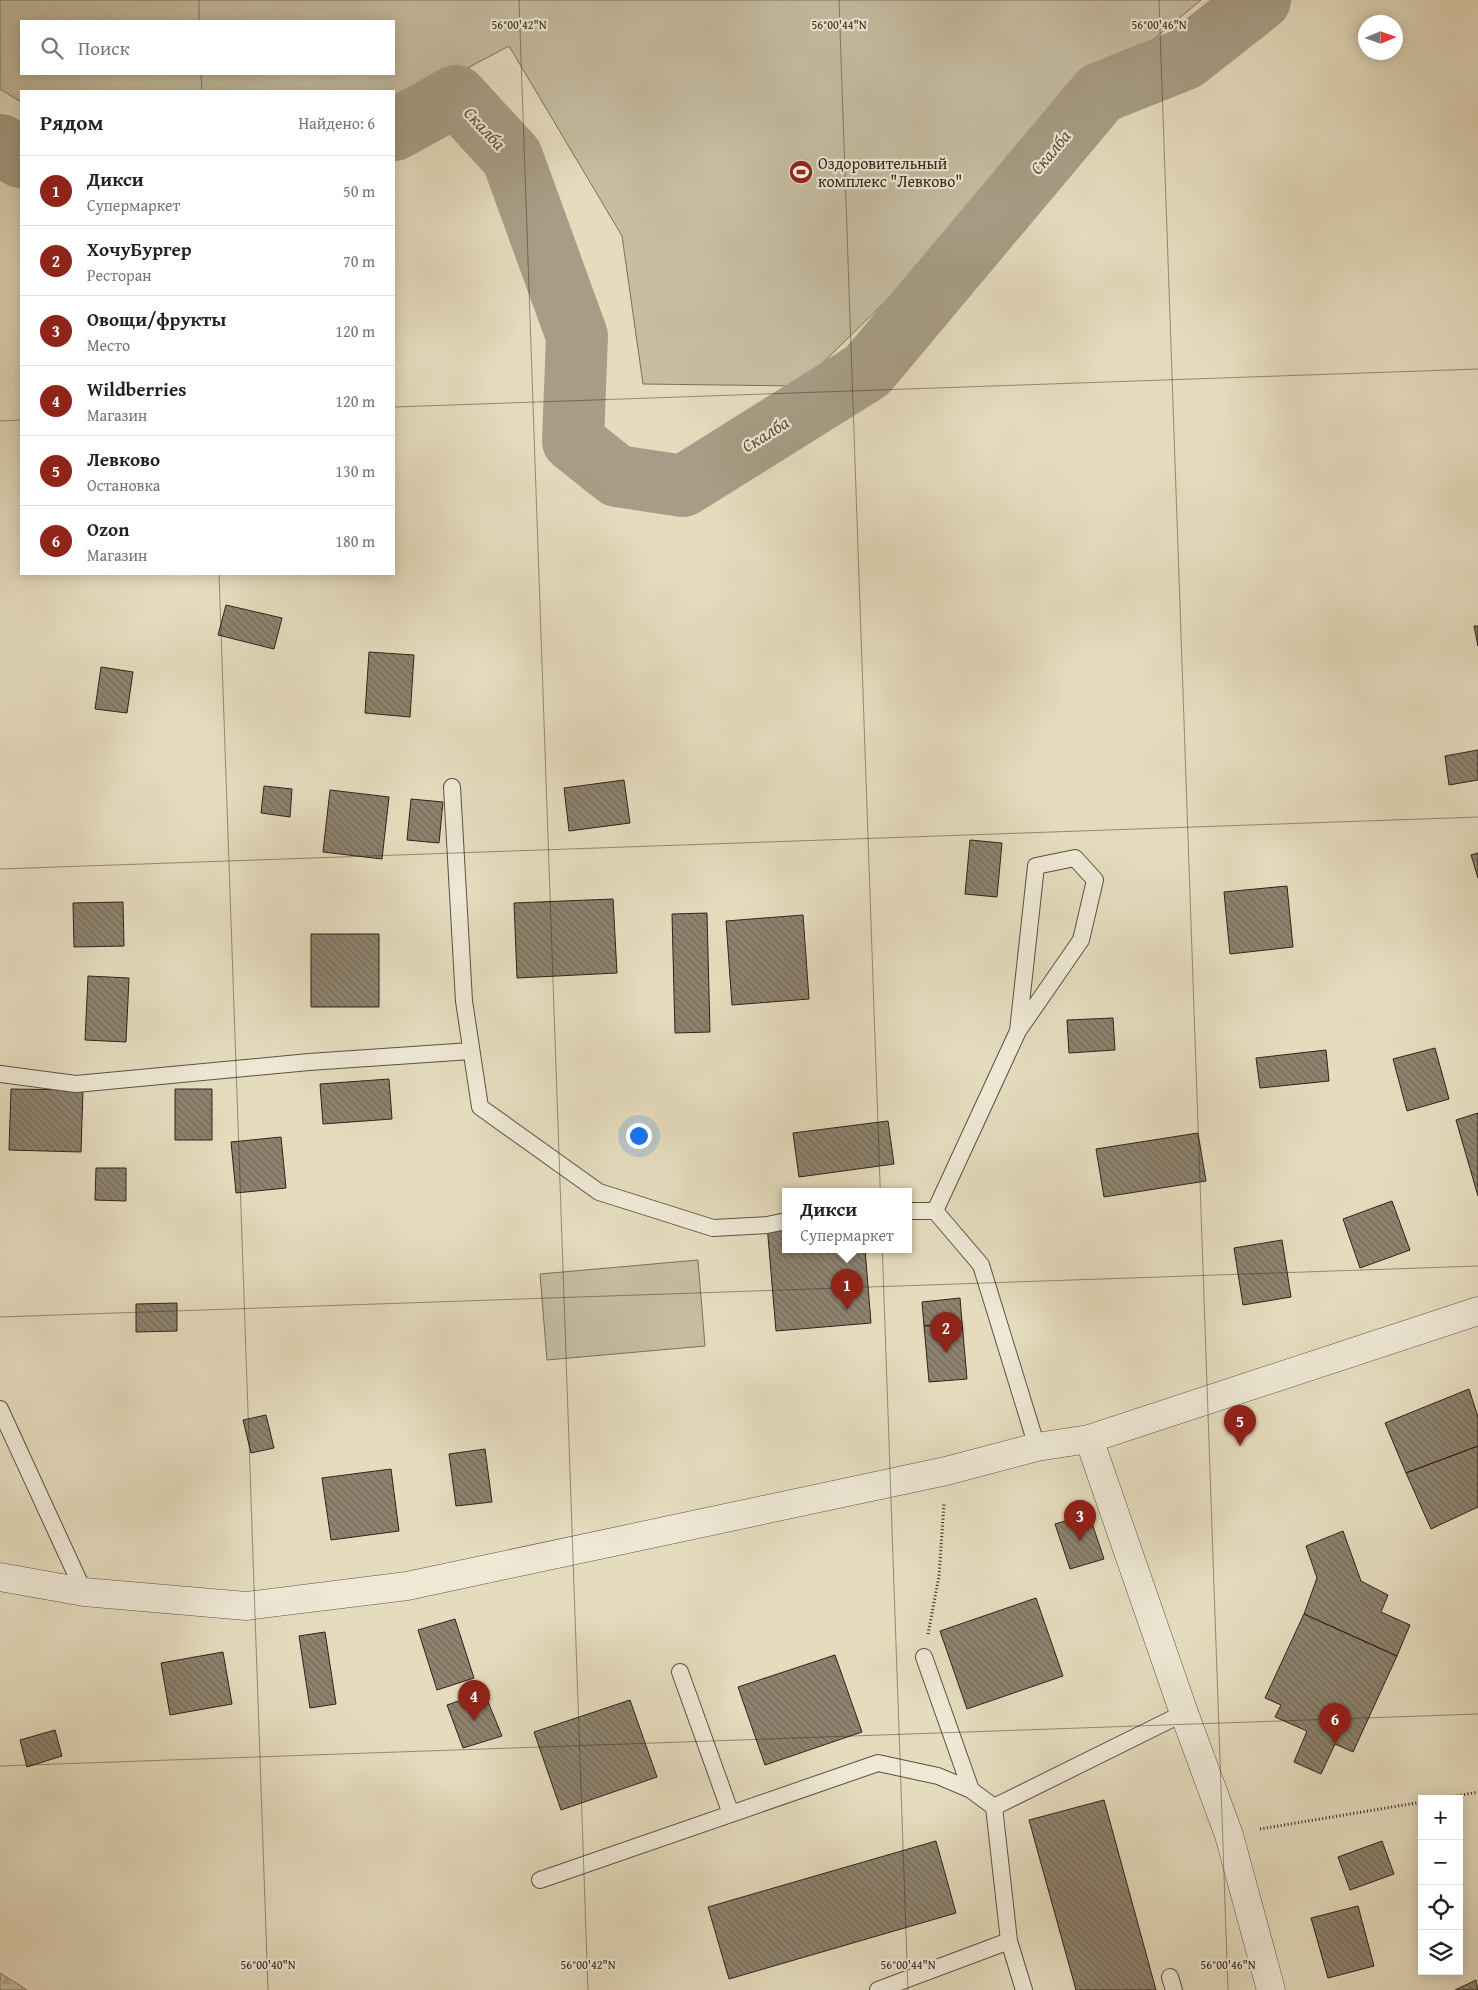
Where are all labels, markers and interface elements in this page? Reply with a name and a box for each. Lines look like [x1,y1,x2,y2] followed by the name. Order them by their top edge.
[1358,15,1403,60] north arrow
[491,16,547,33] text: 56°00'42"N
[811,16,867,33] text: 56°00'44"N
[1131,16,1187,33] text: 56°00'46"N
[20,20,395,75] search box
[38,34,66,62] icon: search
[78,34,130,62] text: Поиск
[458,100,513,157] water label: Скалба
[40,107,103,138] text: Рядом
[298,111,375,135] text: Найдено: 6
[1023,123,1077,180] water label: Скалба
[818,151,962,193] place label: Оздоровительный комплекс "Левково"
[788,159,814,185] sports icon: Оздоровительный комплекс "Левково"
[87,165,144,193] text: Дикси
[52,179,60,203] text: 1
[343,179,375,203] text: 50 m
[87,193,180,217] text: Супермаркет
[87,235,192,263] text: ХочуБургер
[52,249,60,273] text: 2
[343,249,375,273] text: 70 m
[87,263,152,287] text: Ресторан
[87,305,226,333] text: Овощи/фрукты
[52,319,60,343] text: 3
[335,319,375,343] text: 120 m
[87,333,130,357] text: Место
[87,375,186,403] text: Wildberries
[52,389,60,413] text: 4
[335,389,375,413] text: 120 m
[87,403,147,427] text: Магазин
[736,409,795,459] water label: Скалба
[87,445,160,473] text: Левково
[52,459,60,483] text: 5
[335,459,375,483] text: 130 m
[87,473,160,497] text: Остановка
[87,515,129,543] text: Ozon
[52,529,60,553] text: 6
[335,529,375,553] text: 180 m
[87,543,147,567] text: Магазин
[626,1123,652,1149] your location
[782,1188,912,1253] popup
[800,1195,857,1223] text: Дикси
[800,1223,894,1247] text: Супермаркет
[831,1269,863,1310] pin: 1
[930,1312,962,1353] pin: 2
[1224,1405,1256,1446] pin: 5
[1064,1500,1096,1541] pin: 3
[458,1680,490,1721] pin: 4
[1319,1703,1351,1744] pin: 6
[1418,1795,1463,1975] map controls
[1418,1795,1463,1840] button: +
[1418,1840,1463,1885] button: −
[1418,1885,1463,1930] button: locate
[1418,1930,1463,1975] button: layers
[240,1956,296,1973] text: 56°00'40"N
[560,1956,616,1973] text: 56°00'42"N
[880,1956,936,1973] text: 56°00'44"N
[1200,1956,1256,1973] text: 56°00'46"N

